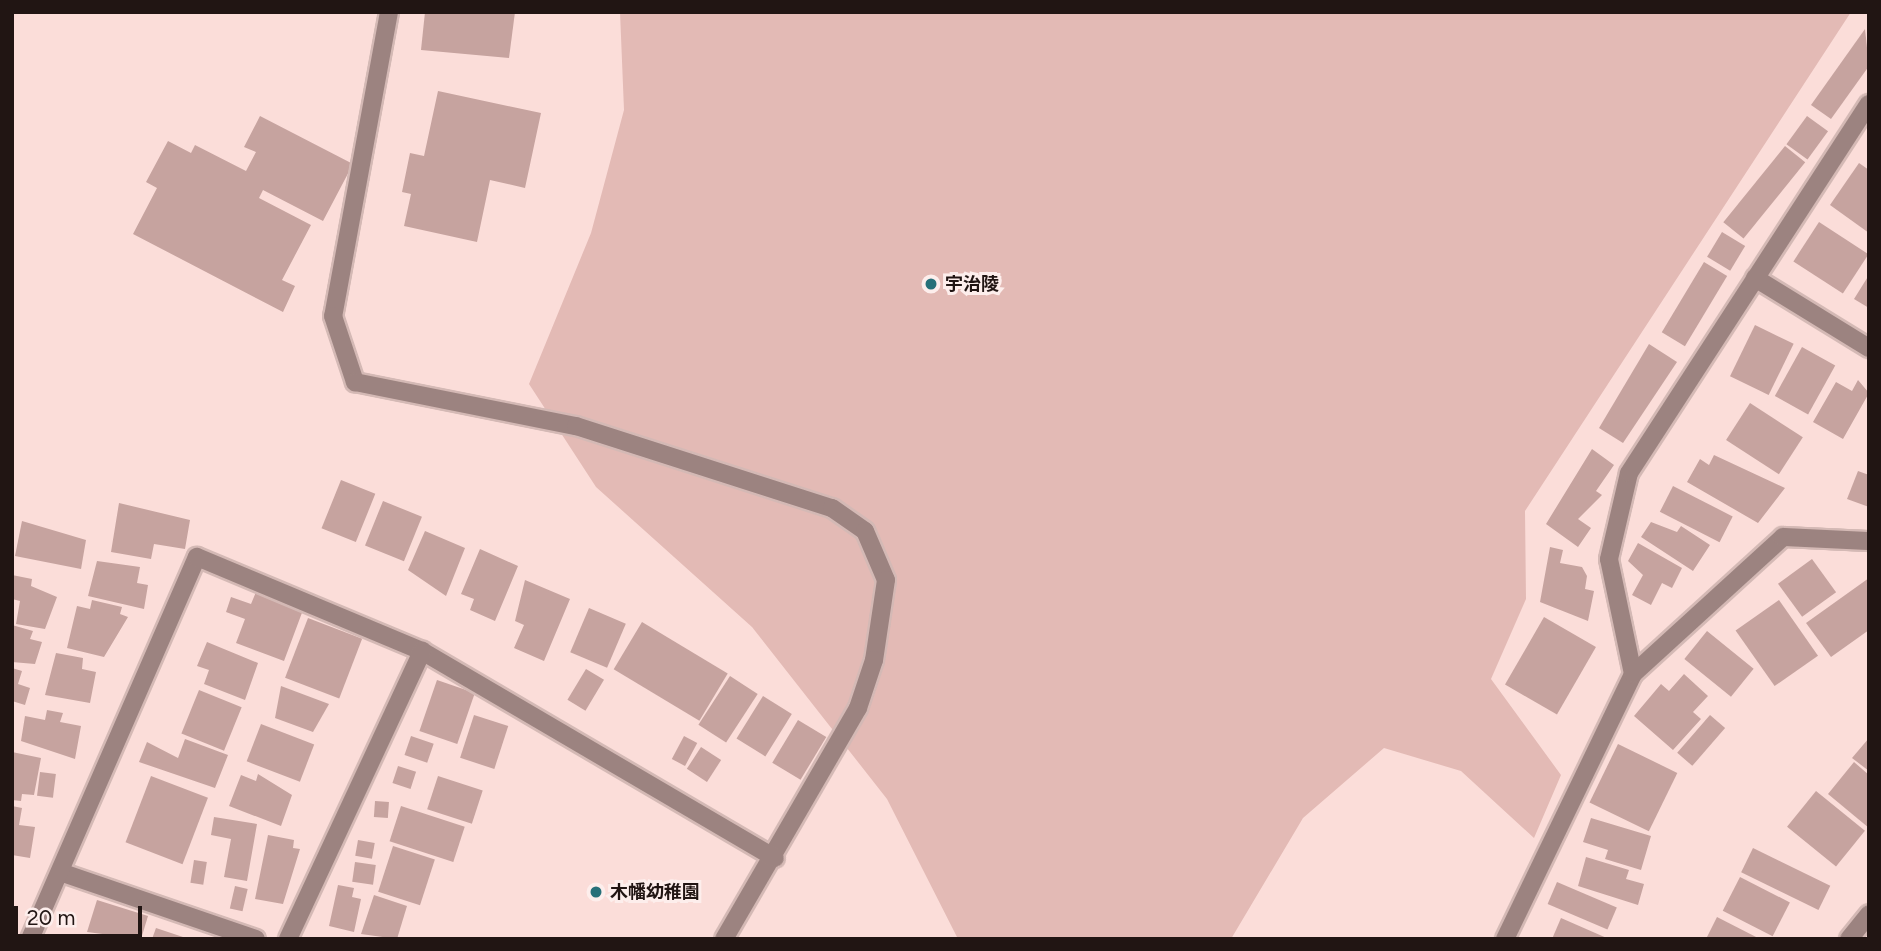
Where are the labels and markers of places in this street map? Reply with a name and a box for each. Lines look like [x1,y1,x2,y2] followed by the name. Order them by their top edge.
[945,273,999,295] place label: 宇治陵
[923,276,939,292] marker: 宇治陵
[610,881,700,903] place label: 木幡幼稚園
[588,884,604,900] marker: 木幡幼稚園

